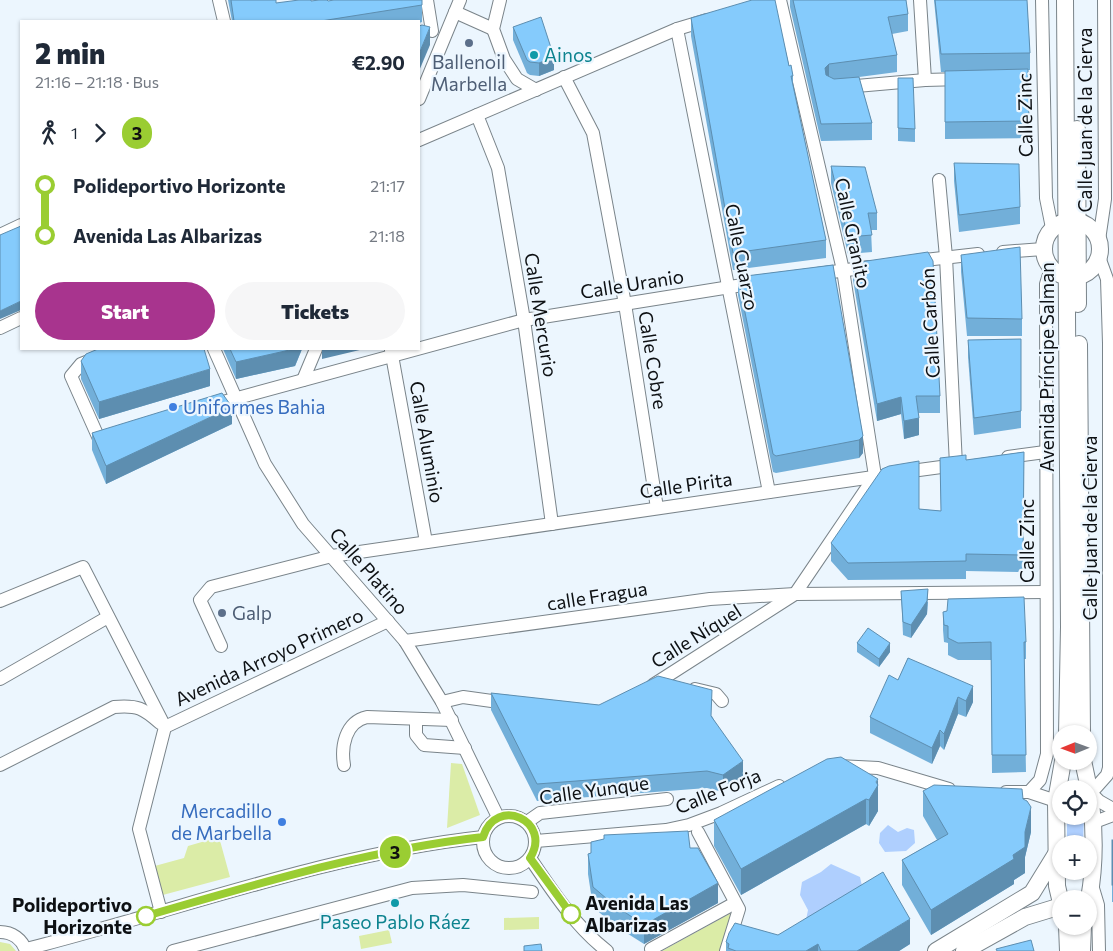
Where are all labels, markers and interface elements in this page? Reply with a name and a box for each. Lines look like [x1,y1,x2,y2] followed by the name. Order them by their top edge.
[1073,28,1096,212] street label: Calle Juan de la Cierva
[35,36,105,70] text: 2 min
[463,37,475,49] marker: Ballenoil Marbella
[544,43,593,66] place label: Ainos
[528,49,540,61] marker: Ainos
[431,50,507,95] place label: Ballenoil Marbella
[352,51,405,74] text: €2.90
[35,72,159,91] text: 21:16 – 21:18 · Bus
[1012,73,1037,157] street label: Calle Zinc
[35,119,63,147] icon: walk
[86,119,114,147] icon: forward
[132,122,142,144] text: 3
[71,123,78,142] text: 1
[73,174,285,197] text: Polideportivo Horizonte
[370,176,405,195] text: 21:17
[831,176,876,290] street label: Calle Granito
[721,202,764,312] street label: Calle Cuarzo
[73,224,262,247] text: Avenida Las Albarizas
[369,226,405,245] text: 21:18
[520,251,563,379] street label: Calle Mercurio
[1035,262,1058,472] street label: Avenida Príncipe Salman
[578,264,685,303] street label: Calle Uranio
[915,267,944,379] street label: Calle Carbón
[35,282,215,340] button: Start
[225,282,405,340] button: Tickets
[634,309,673,411] street label: Calle Cobre
[405,379,450,505] street label: Calle Aluminio
[183,395,325,418] place label: Uniformes Bahia
[167,401,179,413] marker: Uniformes Bahia
[1078,436,1101,620] street label: Calle Juan de la Cierva
[638,467,734,502] street label: Calle Pirita
[1015,499,1038,583] street label: Calle Zinc
[325,522,413,619] street label: Calle Platino
[545,576,649,615] street label: calle Fragua
[646,599,745,672] street label: Calle Níquel
[232,601,272,624] place label: Galp
[171,603,367,710] street label: Avenida Arroyo Primero
[216,607,228,619] marker: Galp
[1052,725,1098,770] north arrow
[1052,725,1097,935] map controls
[672,763,764,818] street label: Calle Forja
[538,770,650,809] street label: Calle Yunque
[1052,780,1097,825] button: locate
[171,799,272,844] place label: Mercadillo de Marbella
[276,816,288,828] marker: Mercadillo de Marbella
[1052,835,1097,880] button: +
[379,836,411,868] line badge: 3
[390,841,400,863] text: 3
[1052,890,1097,935] button: −
[585,891,689,936] place label: Avenida Las Albarizas
[12,893,132,938] place label: Polideportivo Horizonte
[389,897,401,909] marker: Paseo Pablo Ráez
[561,904,581,924] marker: Avenida Las Albarizas
[136,906,156,926] marker: Polideportivo Horizonte
[320,910,470,933] place label: Paseo Pablo Ráez

